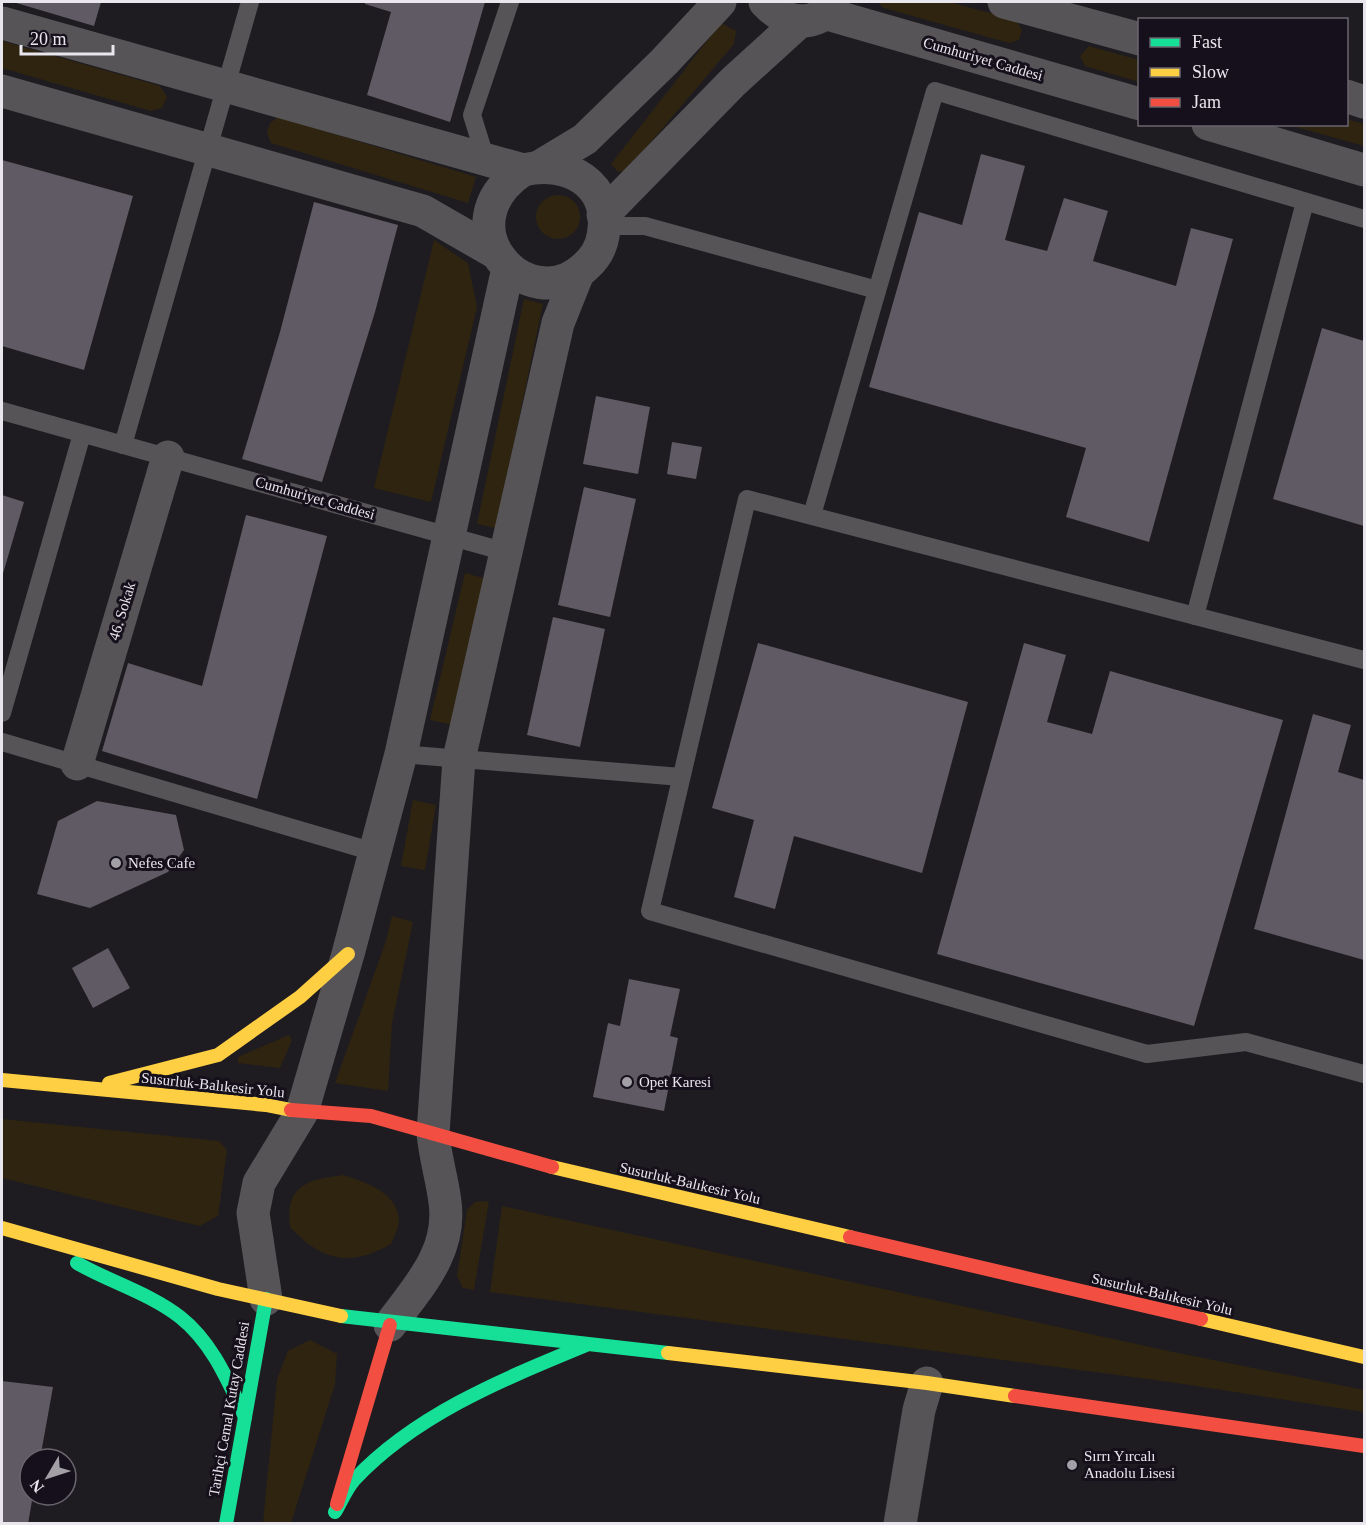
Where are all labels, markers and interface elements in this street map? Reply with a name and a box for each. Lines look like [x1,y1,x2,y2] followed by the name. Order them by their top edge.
[21,18,112,56] scale bar
[1138,18,1348,126] legend
[30,29,67,49] text: 20 m
[1192,32,1222,52] text: Fast
[921,34,1045,84] street label: Cumhuriyet Caddesi
[1192,62,1229,82] text: Slow
[1192,92,1221,112] text: Jam
[253,473,377,523] street label: Cumhuriyet Caddesi
[106,579,139,642] street label: 46. Sokak
[128,855,195,871] place label: Nefes Cafe
[109,856,123,870] marker: Nefes Cafe
[140,1070,286,1101] street label: Susurluk-Balıkesir Yolu
[639,1074,711,1090] place label: Opet Karesi
[620,1075,634,1089] marker: Opet Karesi
[618,1159,763,1207] street label: Susurluk-Balıkesir Yolu
[1090,1270,1235,1318] street label: Susurluk-Balıkesir Yolu
[206,1320,252,1498] street label: Tarihçi Cemal Kutay Caddesi
[18,1447,78,1507] north arrow
[1084,1448,1175,1481] place label: Sırrı Yırcalı Anadolu Lisesi
[1065,1458,1079,1472] marker: Sırrı Yırcalı Anadolu Lisesi
[26,1476,47,1496] text: N

